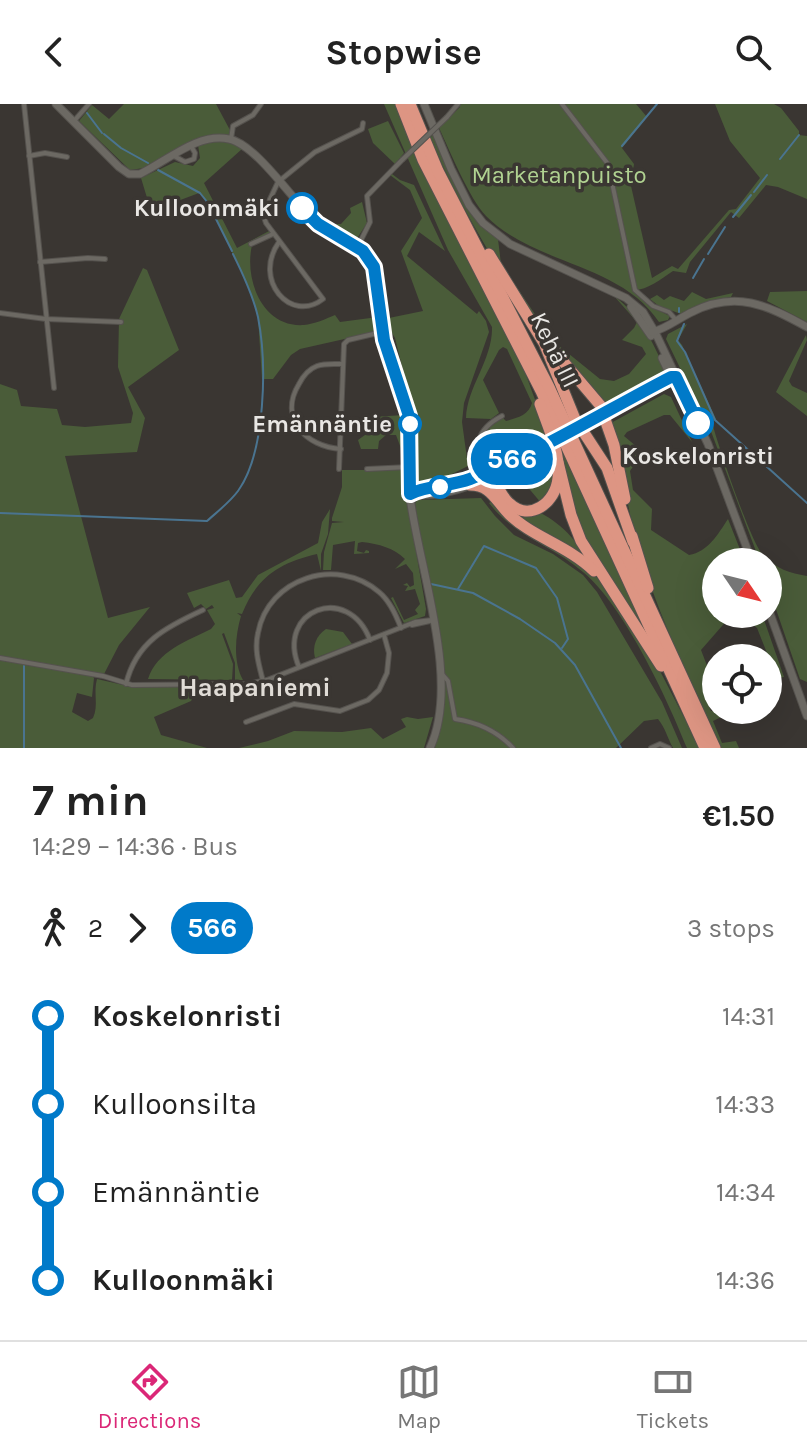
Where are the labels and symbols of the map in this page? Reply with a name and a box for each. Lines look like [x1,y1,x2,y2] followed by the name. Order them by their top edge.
[471,161,647,189] park label: Marketanpuisto
[287,193,317,223] marker: Kulloonmäki
[134,194,280,222] place label: Kulloonmäki
[525,308,585,392] street label: Kehä III
[683,408,713,438] marker: Koskelonristi
[252,410,392,438] place label: Emännäntie
[399,413,421,435] marker: Emännäntie
[466,433,558,485] line badge: 566
[622,442,774,470] place label: Koskelonristi
[429,476,451,498] unlabelled marker
[702,548,782,628] north arrow
[179,672,331,703] district label: Haapaniemi

